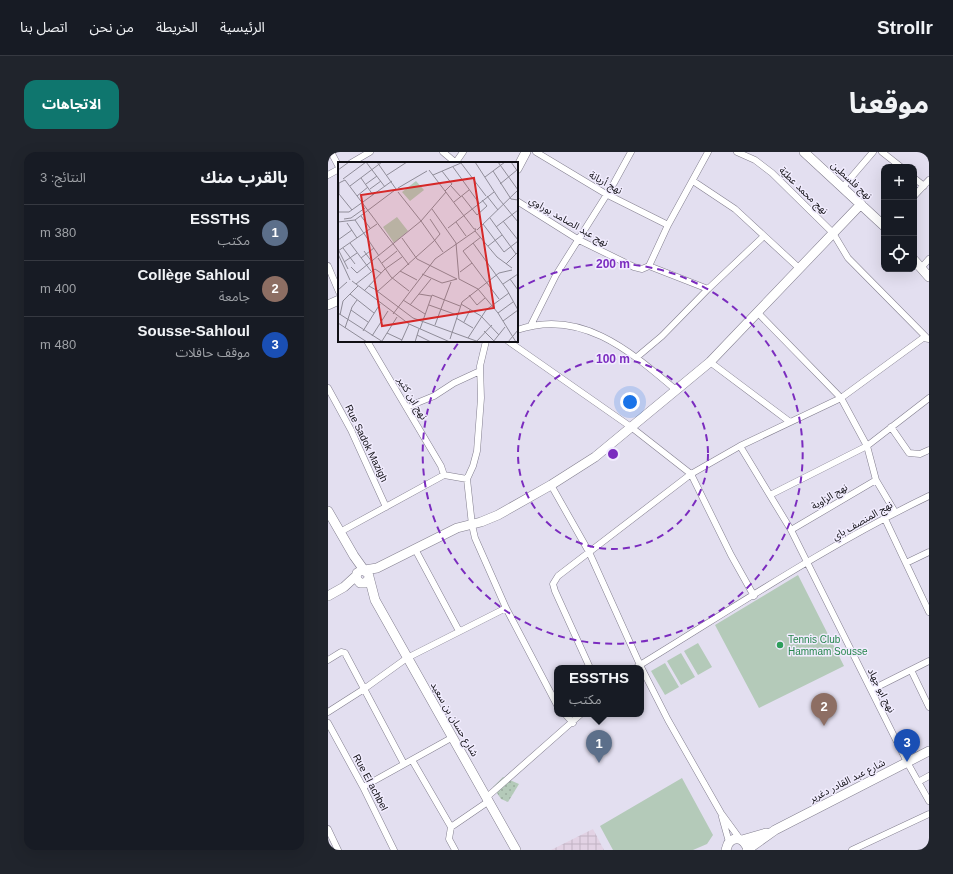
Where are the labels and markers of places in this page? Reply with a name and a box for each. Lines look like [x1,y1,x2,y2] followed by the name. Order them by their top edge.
[606,447,620,461] centre of rings
[788,634,868,657] place label: Tennis Club Hammam Sousse
[775,640,785,650] marker: Tennis Club Hammam Sousse
[811,693,837,726] pin: 2
[894,729,920,762] pin: 3
[586,730,612,763] pin: 1

